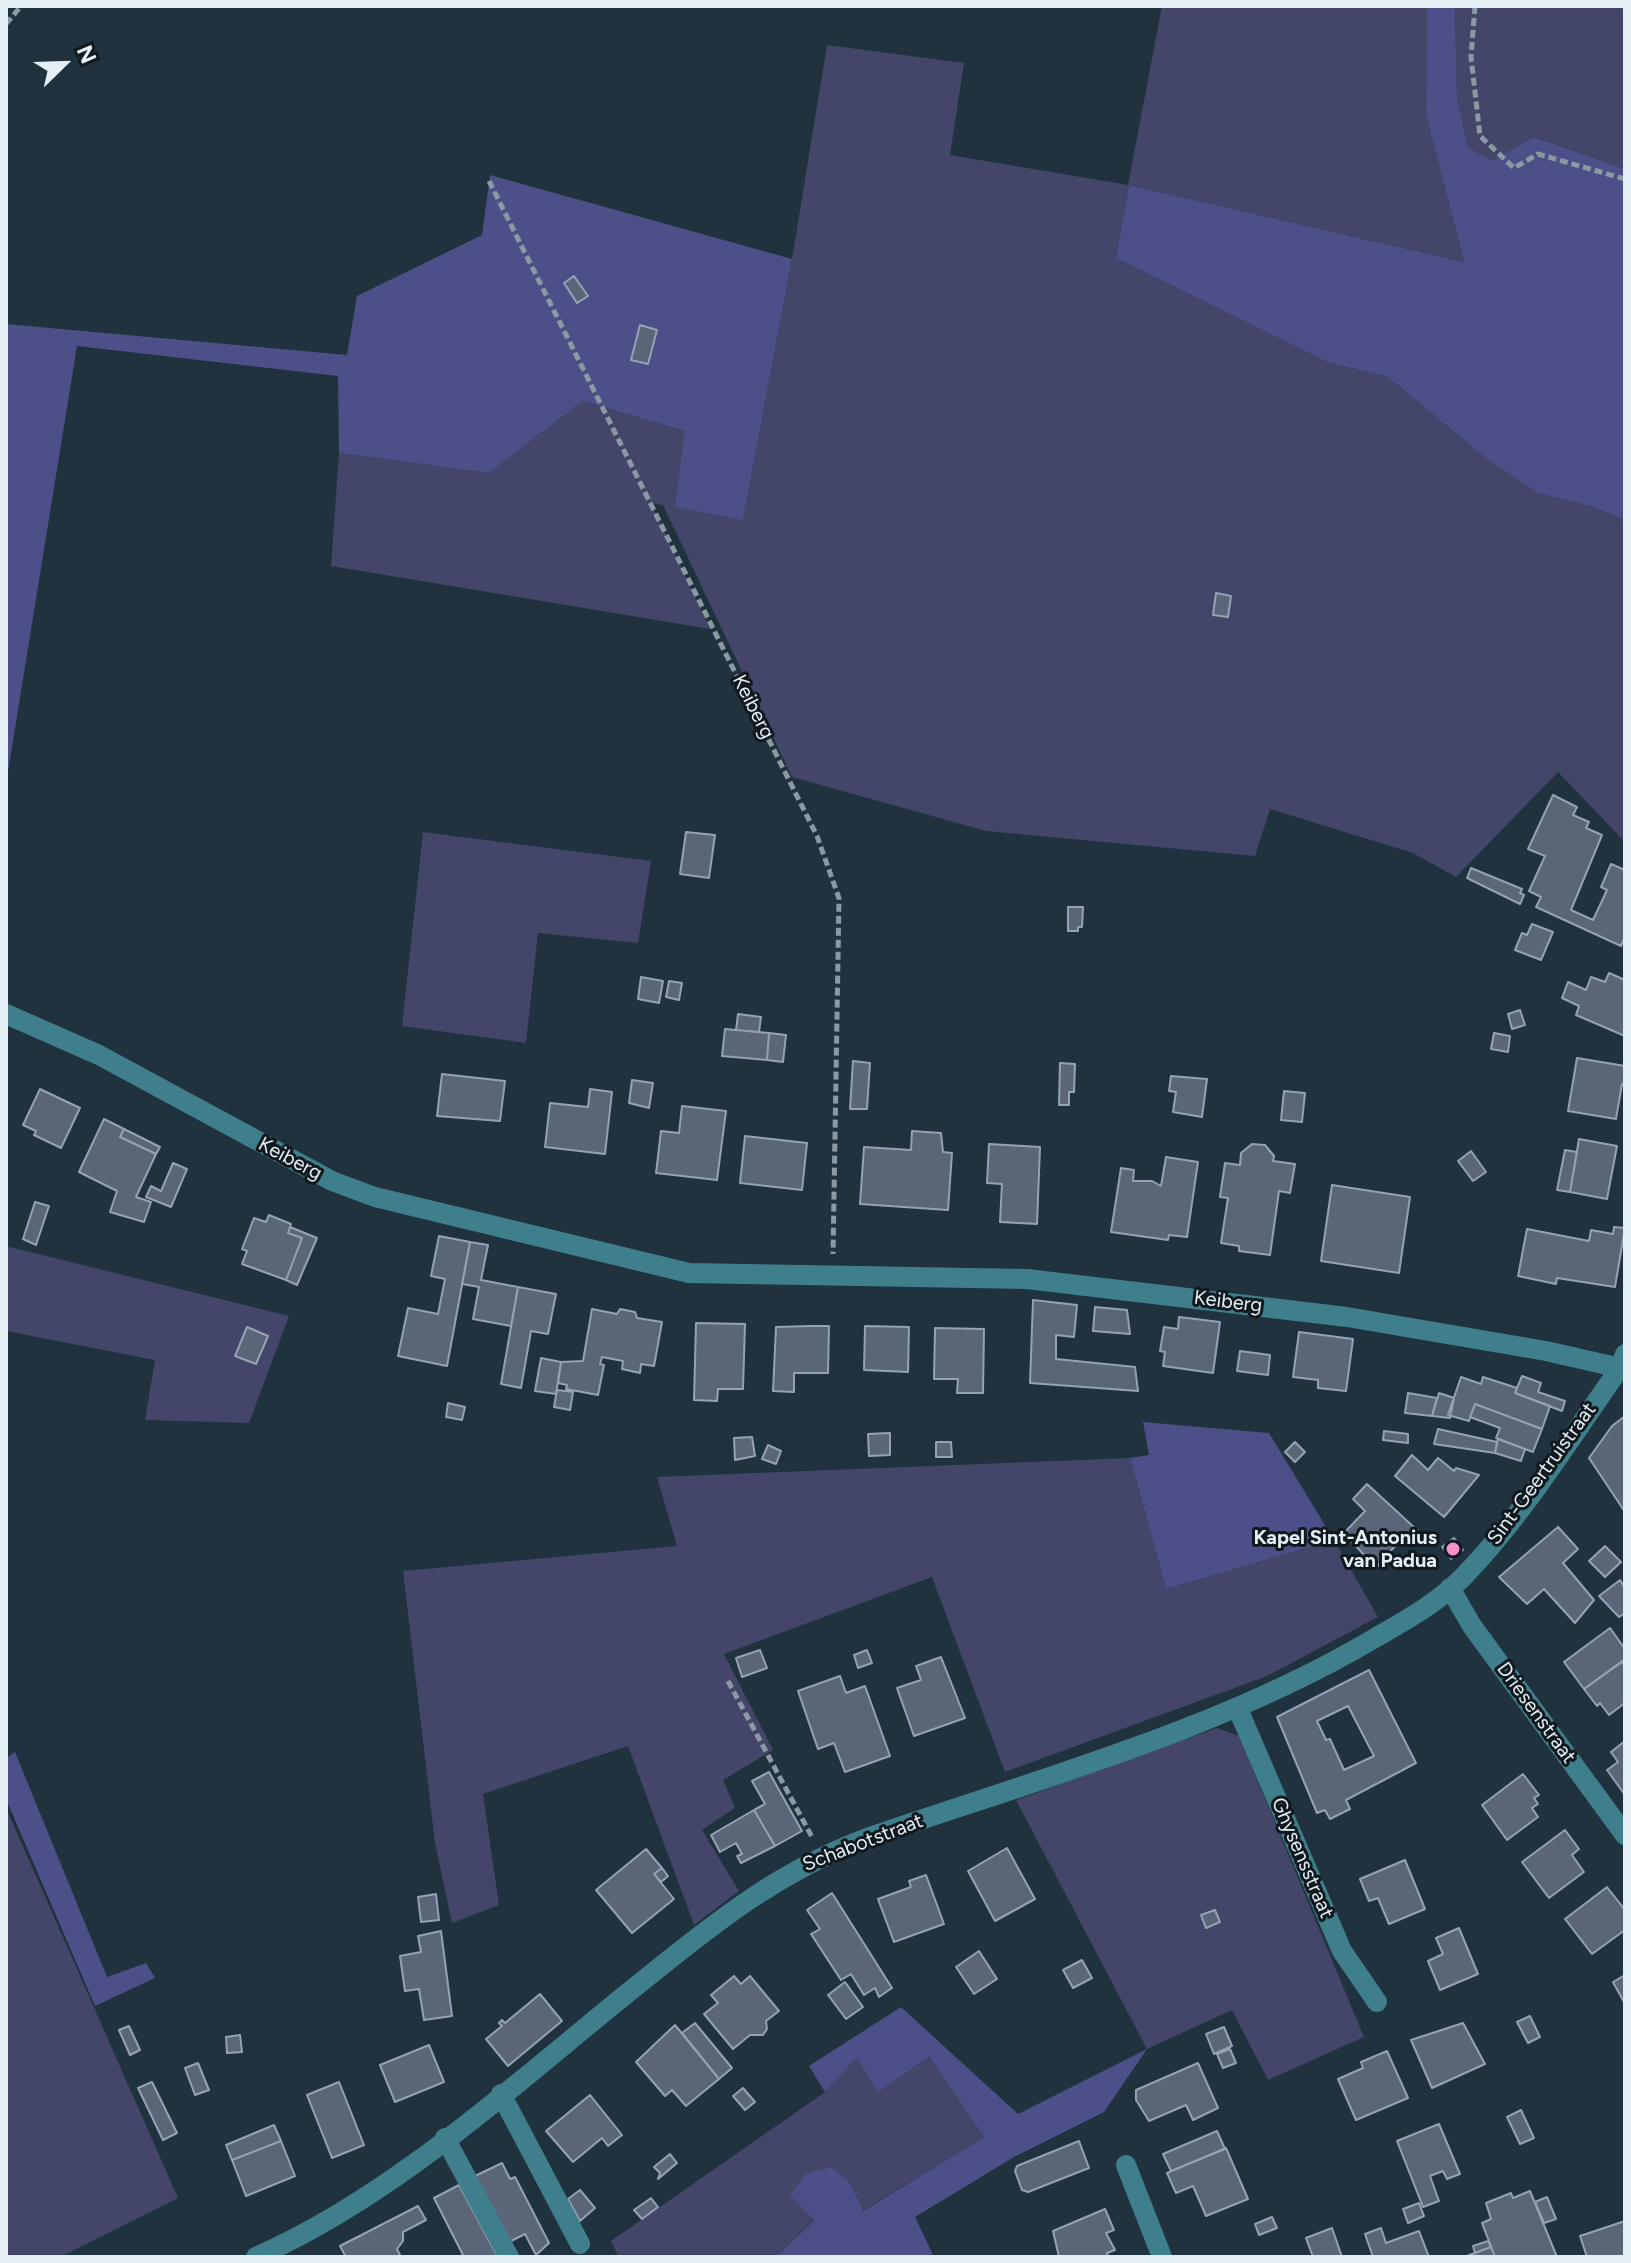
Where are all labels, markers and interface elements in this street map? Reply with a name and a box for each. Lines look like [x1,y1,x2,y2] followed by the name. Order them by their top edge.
[24,24,104,104] north arrow
[71,41,102,68] text: N
[727,671,779,743] street label: Keiberg
[254,1132,326,1186] street label: Keiberg
[1192,1286,1264,1318] street label: Keiberg
[1482,1398,1602,1550] street label: Sint-Geertruistraat
[1254,1526,1437,1573] place label: Kapel Sint-Antonius van Padua
[1444,1540,1462,1558] marker: Kapel Sint-Antonius van Padua
[1491,1658,1581,1768] street label: Driesenstraat
[1266,1794,1338,1922] street label: Ghysensstraat
[799,1809,927,1877] street label: Schabotstraat

